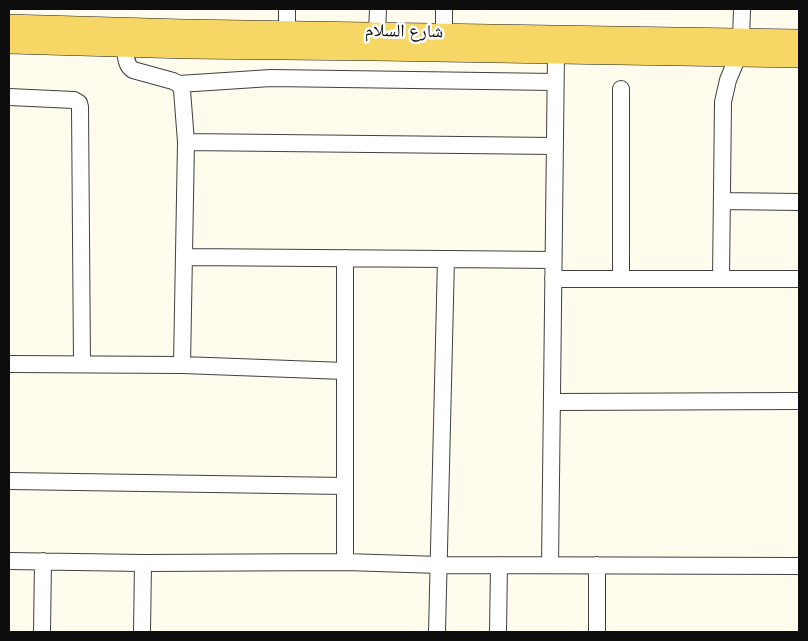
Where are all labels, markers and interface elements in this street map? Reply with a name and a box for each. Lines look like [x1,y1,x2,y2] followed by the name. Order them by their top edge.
[365,22,443,44] street label: شارع السلام

